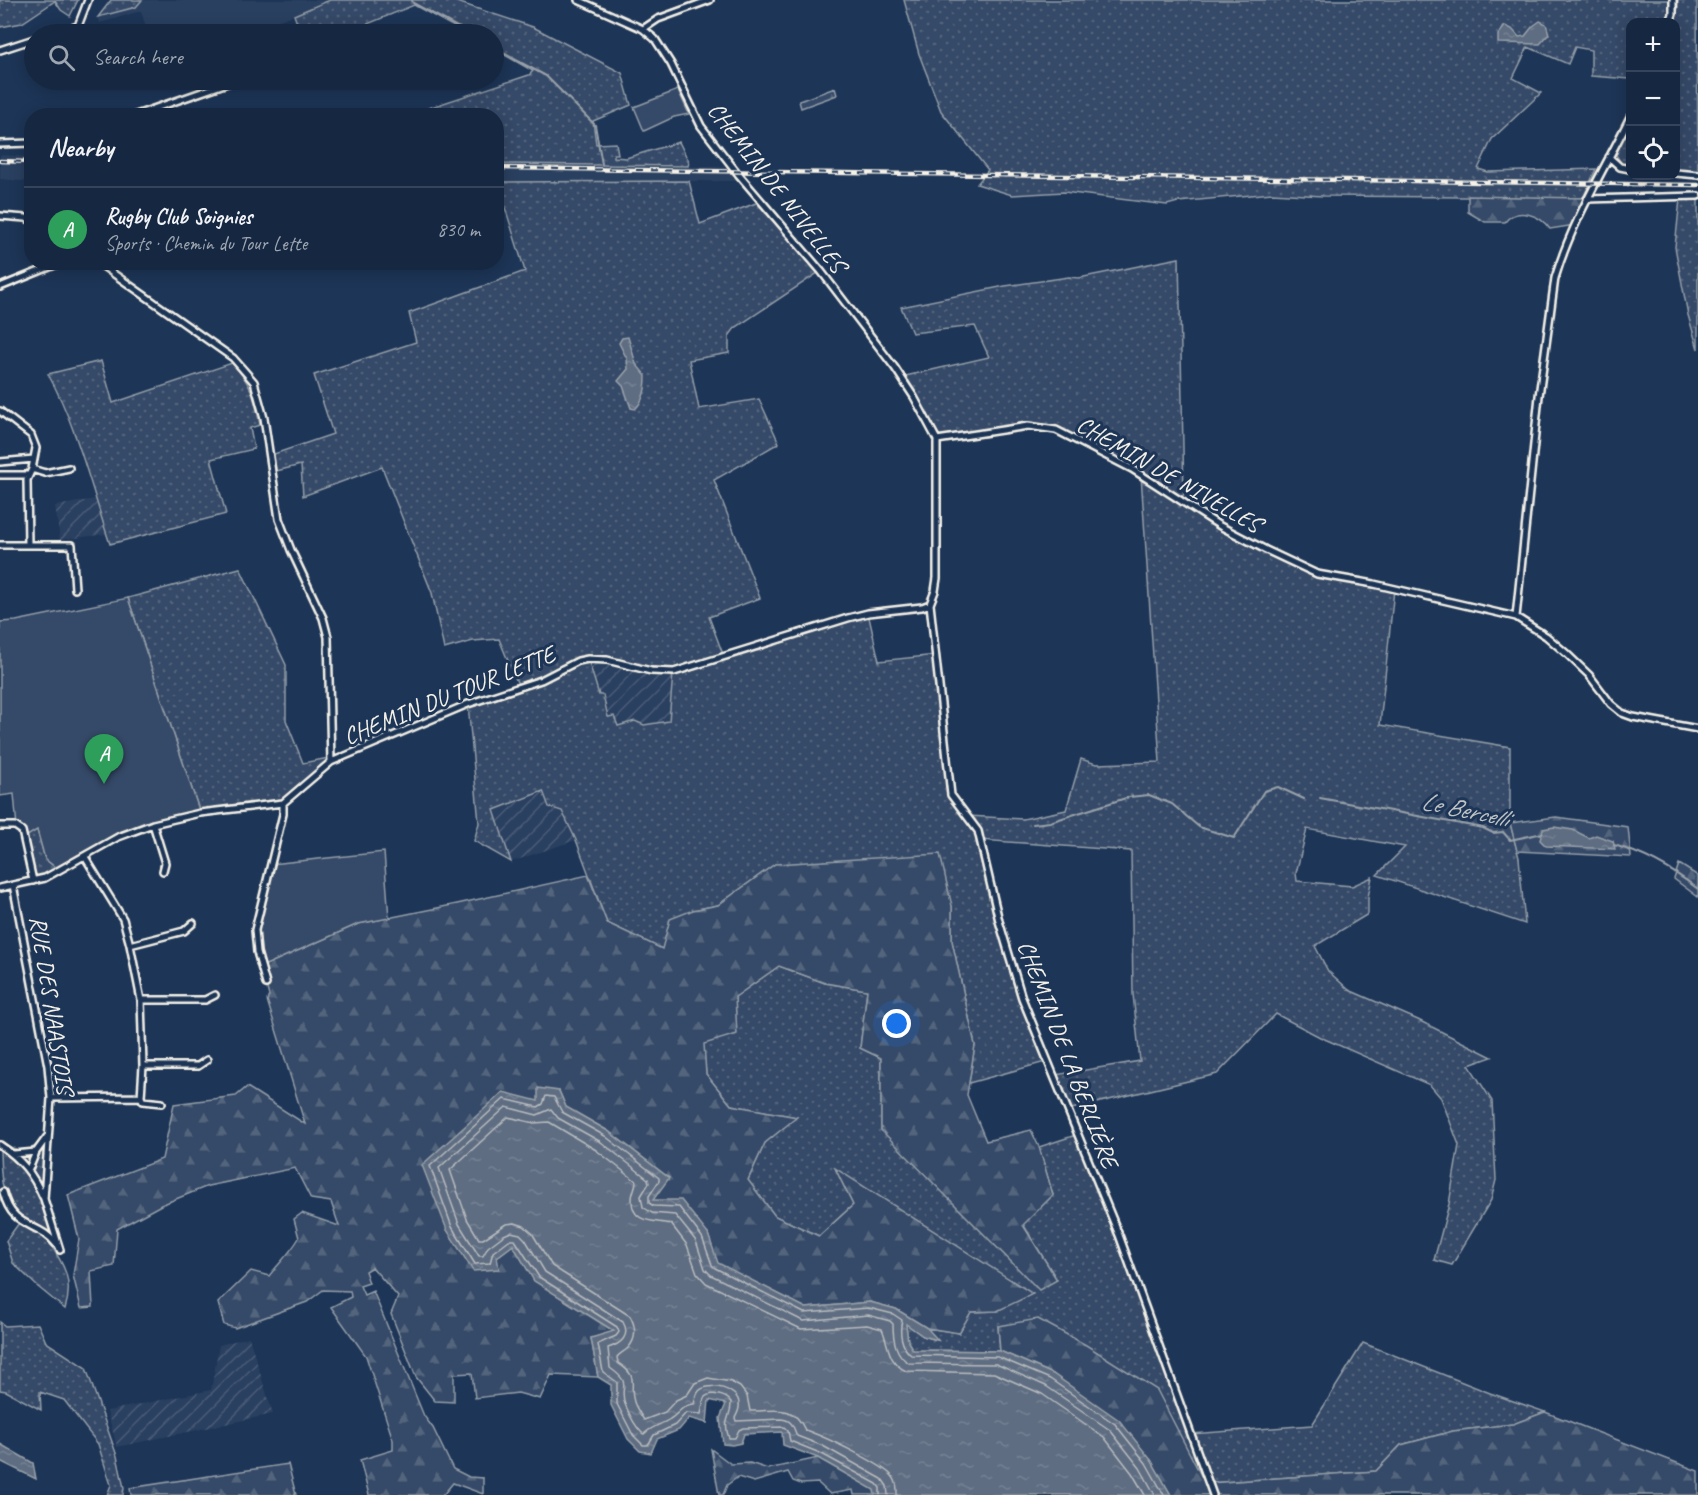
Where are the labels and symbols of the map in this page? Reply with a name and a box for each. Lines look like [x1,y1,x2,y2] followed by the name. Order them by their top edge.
[701,96,855,282] street label: CHEMIN DE NIVELLES
[1071,409,1270,541] street label: CHEMIN DE NIVELLES
[339,638,562,751] street label: CHEMIN DU TOUR LETTE
[84,734,124,784] pin: A
[1418,784,1517,836] water label: Le Bercelli
[23,914,82,1100] street label: RUE DES NAASTOIS
[1011,936,1126,1175] street label: CHEMIN DE LA BERLIÈRE
[882,1009,911,1038] your location

